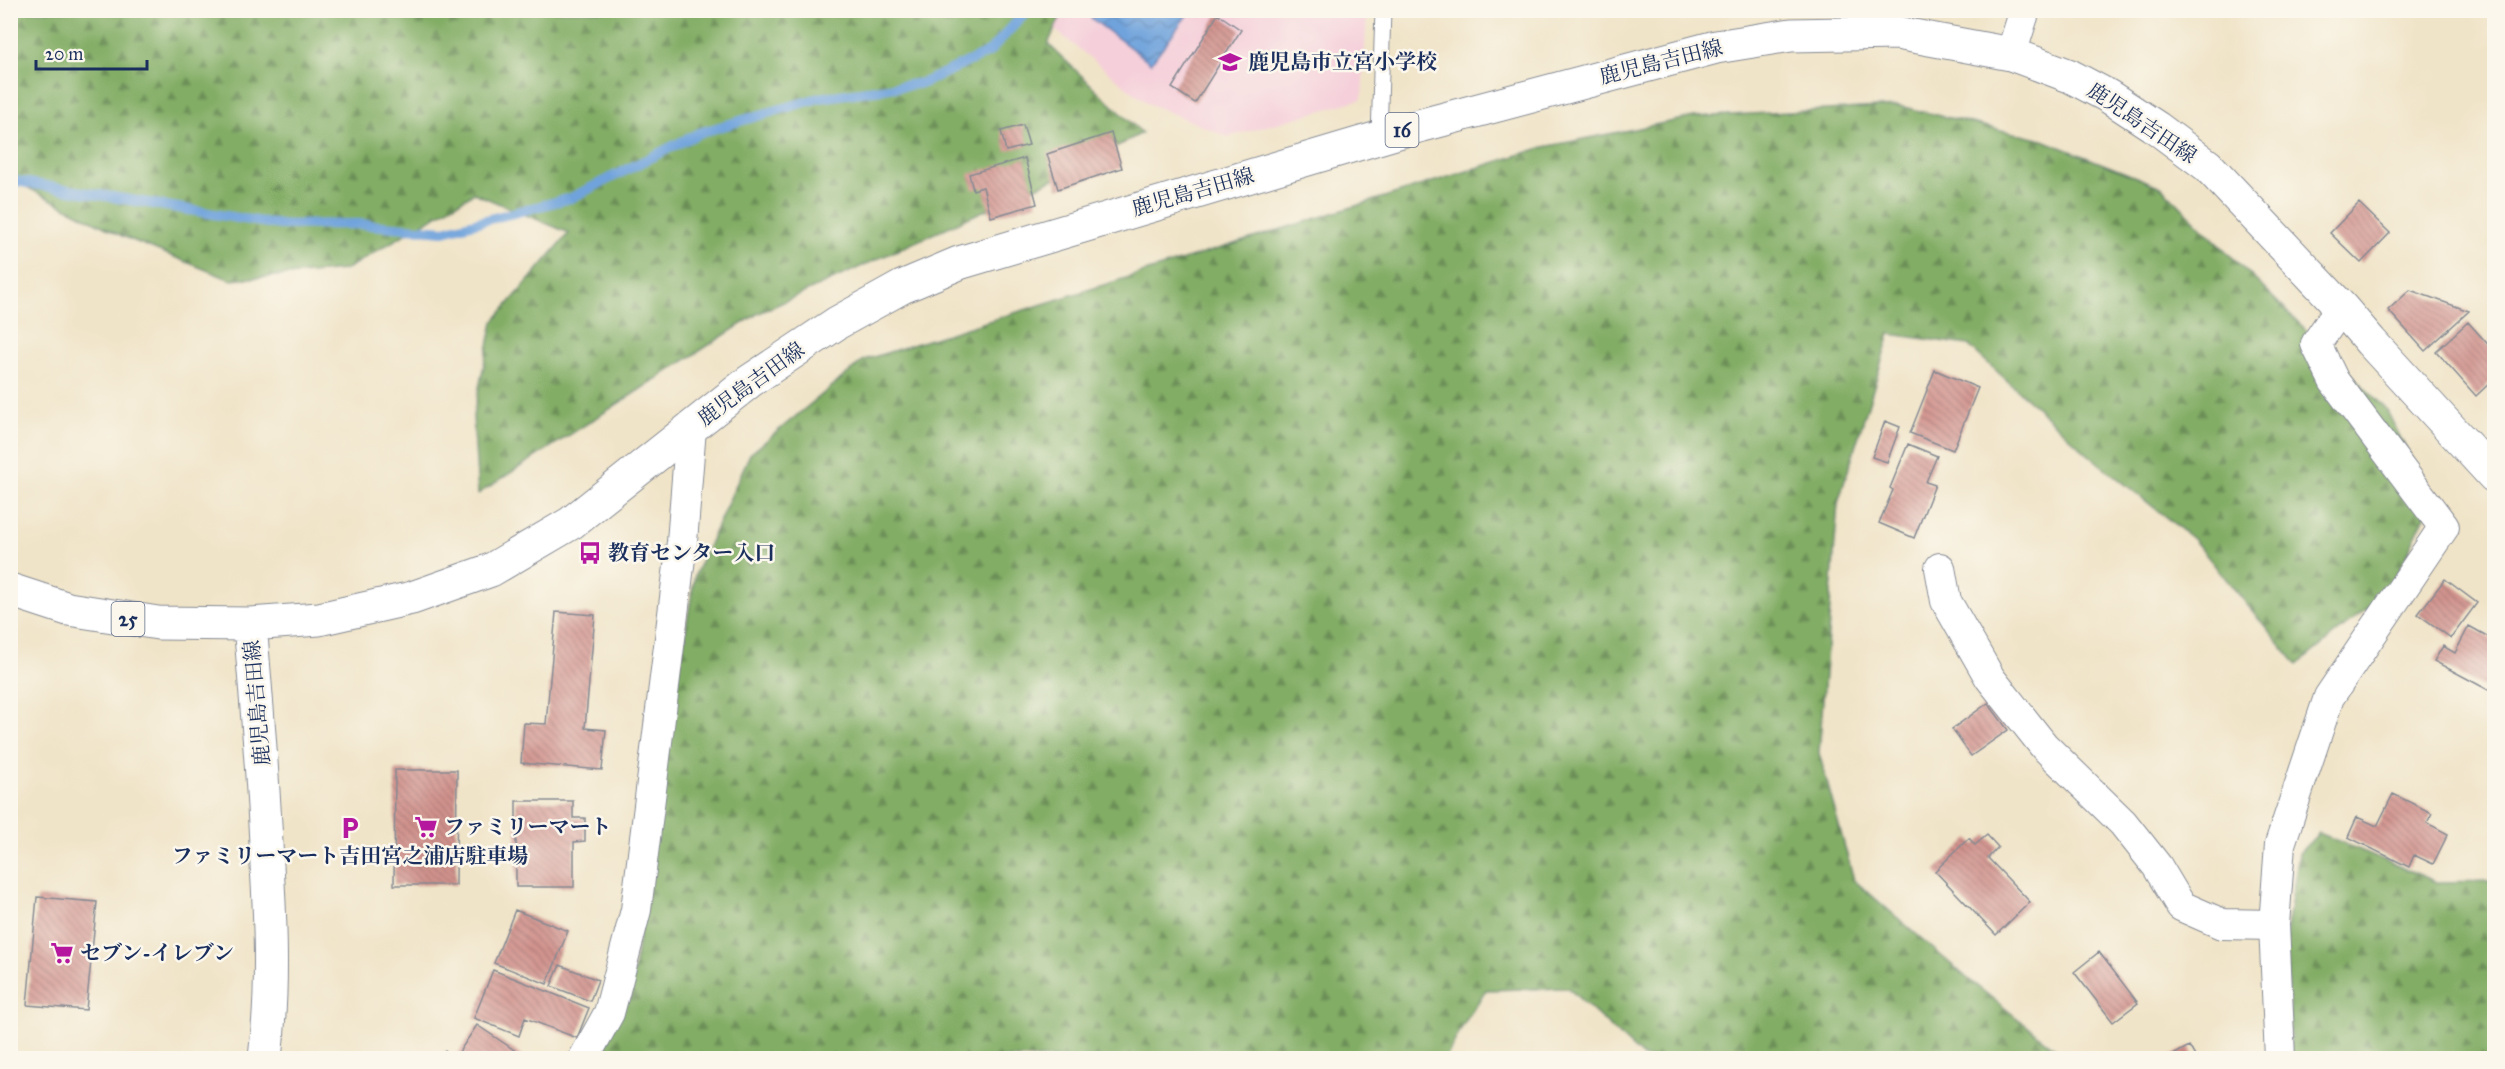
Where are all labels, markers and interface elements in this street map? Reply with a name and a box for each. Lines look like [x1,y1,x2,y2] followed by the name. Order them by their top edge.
[36,33,147,71] scale bar
[1597,34,1725,90] street label: 鹿児島吉田線
[45,43,83,65] text: 20 m
[1217,49,1243,75] school or university icon: 鹿児島市立宮小学校
[1248,49,1437,75] place label: 鹿児島市立宮小学校
[2083,77,2201,169] street label: 鹿児島吉田線
[1386,113,1418,147] road number: 16
[1129,162,1257,222] street label: 鹿児島吉田線
[692,336,810,432] street label: 鹿児島吉田線
[577,540,603,566] bus stop icon: 教育センター入口
[608,540,775,566] place label: 教育センター入口
[112,602,144,636] road number: 25
[239,639,275,767] street label: 鹿児島吉田線
[413,814,439,840] supermarket icon: ファミリーマート
[444,814,612,840] place label: ファミリーマート
[337,815,363,841] parking icon: ファミリーマート吉田宮之浦店駐車場
[172,843,528,869] place label: ファミリーマート吉田宮之浦店駐車場
[49,940,75,966] supermarket icon: セブン-イレブン
[80,940,234,966] place label: セブン-イレブン

